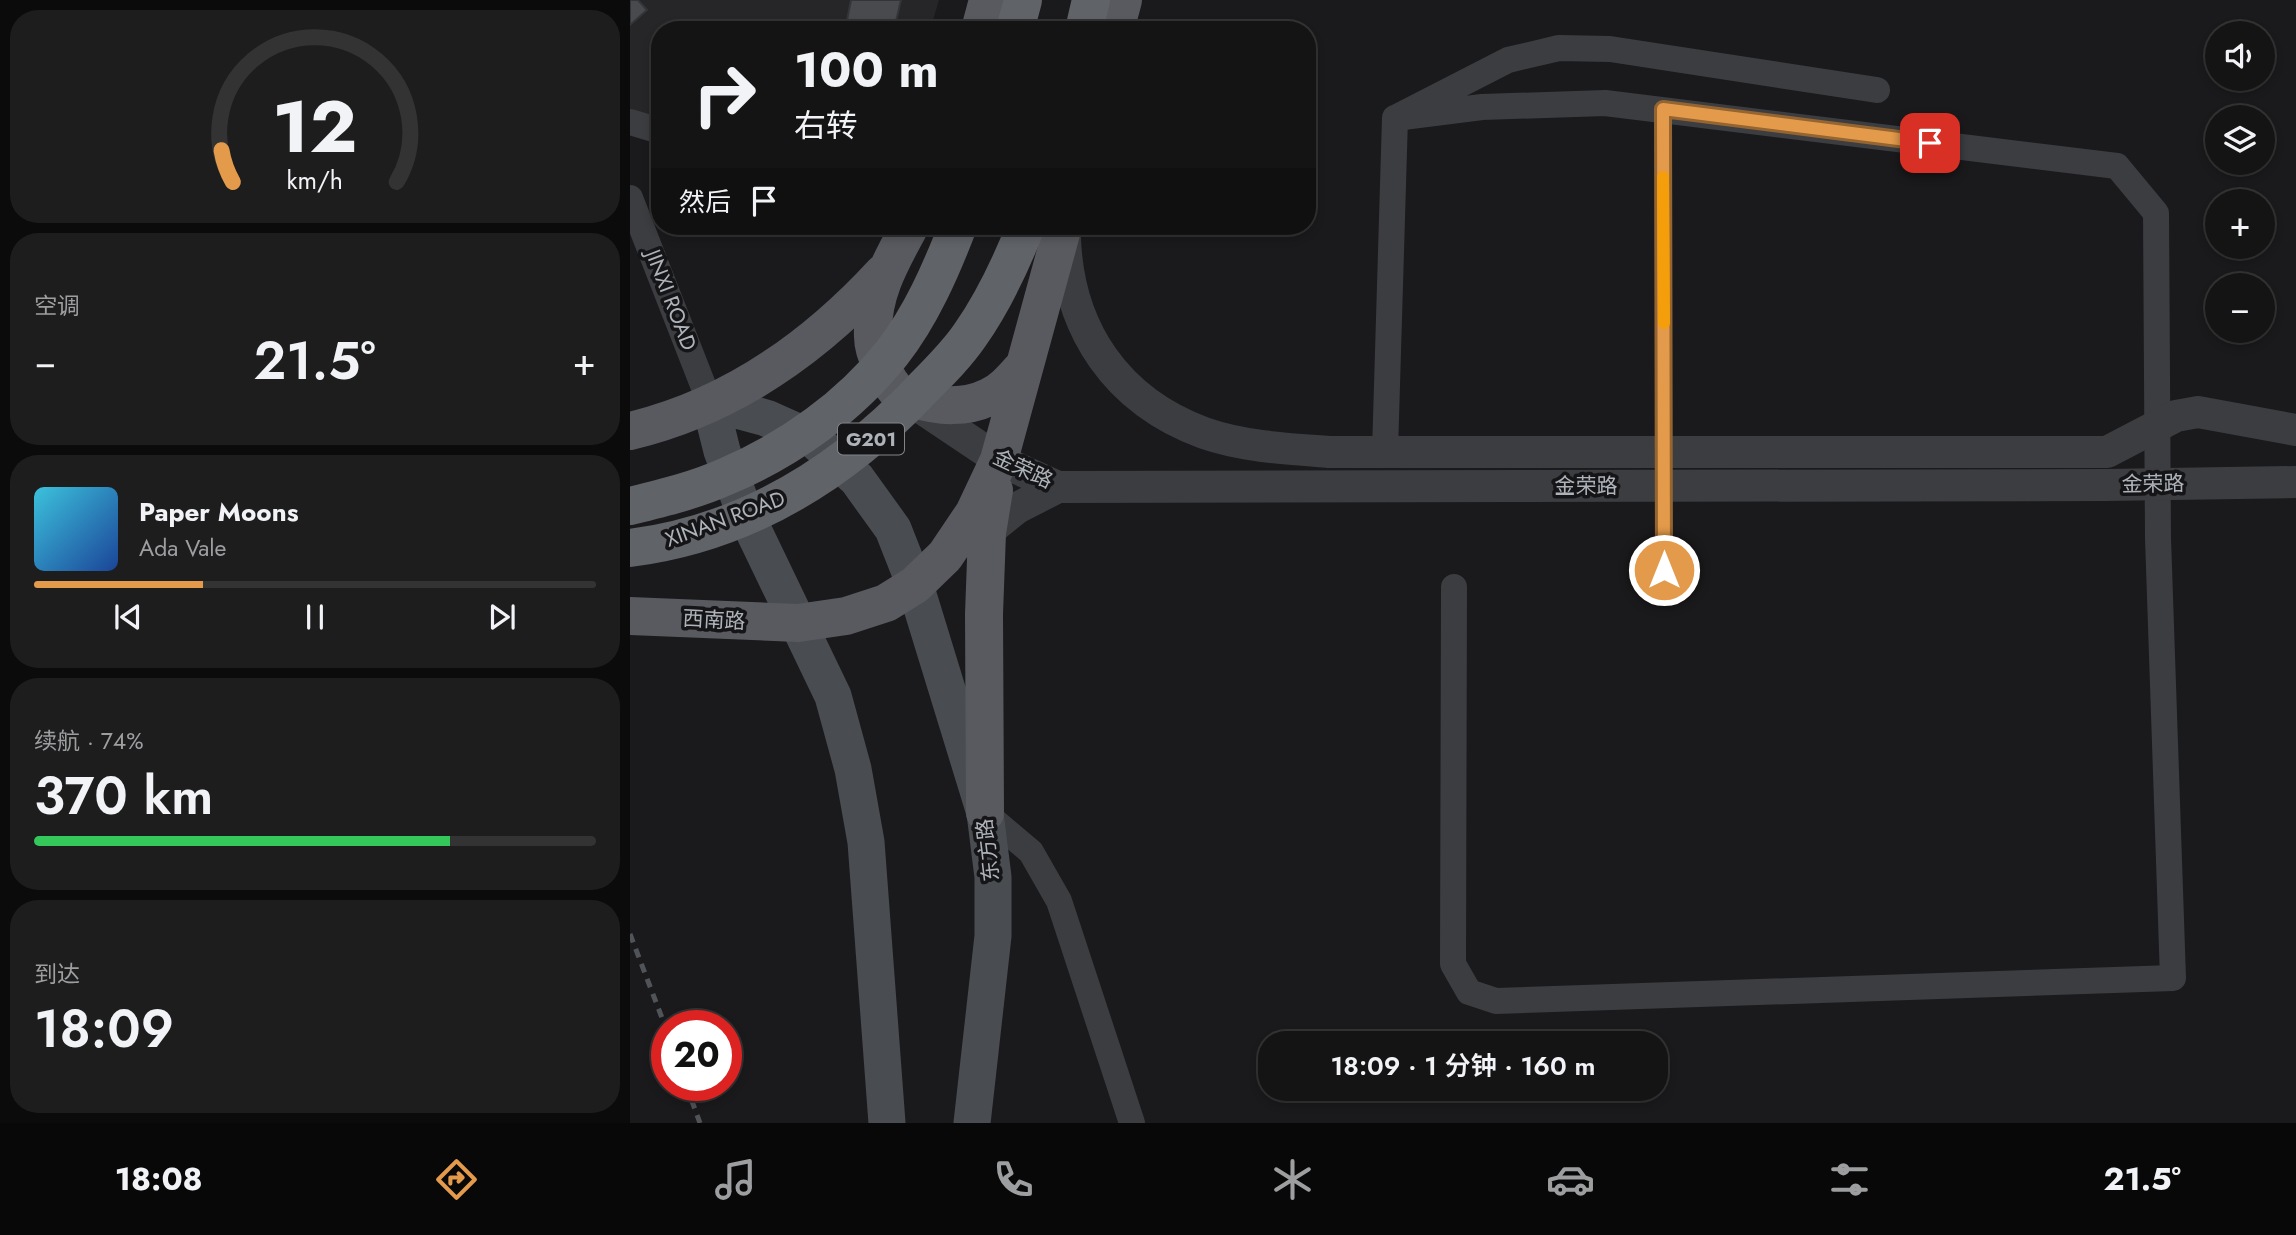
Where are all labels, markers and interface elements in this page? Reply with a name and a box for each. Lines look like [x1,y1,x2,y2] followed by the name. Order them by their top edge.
[2205,21,2275,343] map controls
[2205,21,2275,91] button: sound
[794,35,939,105] text: 100 m
[679,49,770,140] icon: right
[273,75,357,180] text: 12
[794,103,858,149] text: 右转
[2205,105,2275,175] button: layers
[1900,113,1960,173] pin
[1911,124,1949,162] icon: arrive
[287,162,343,198] text: km/h
[745,182,783,220] icon: arrive
[679,183,731,221] text: 然后
[2205,189,2275,259] button: +
[637,243,704,355] street label: JINXI ROAD
[2205,273,2275,343] button: −
[34,289,80,323] text: 空调
[254,323,376,399] text: 21.5°
[34,334,56,389] text: −
[573,334,596,389] text: +
[838,424,904,454] road number: G201
[988,442,1058,496] street label: 金荣路
[2121,468,2185,500] street label: 金荣路
[1555,471,1618,501] street label: 金荣路
[661,483,789,555] street label: XINAN ROAD
[139,493,299,531] text: Paper Moons
[139,531,226,565] text: Ada Vale
[1627,533,1701,607] position arrow
[109,598,147,636] icon: previous
[296,598,334,636] icon: pause
[483,598,521,636] icon: next
[682,603,746,637] street label: 西南路
[34,724,143,758] text: 续航 · 74%
[34,758,213,834] text: 370 km
[969,817,1007,883] street label: 东方路
[34,957,80,991] text: 到达
[34,991,174,1067] text: 18:09
[651,1010,742,1101] speed limit sign: 20
[1330,1047,1596,1085] text: 18:09 · 1 分钟 · 160 m
[432,1155,481,1204] icon: directions
[711,1155,760,1204] icon: music
[989,1155,1038,1204] icon: phone
[1268,1155,1317,1204] icon: climate
[1546,1155,1595,1204] icon: car
[1825,1155,1874,1204] icon: filters
[115,1156,203,1202] text: 18:08
[2103,1156,2181,1202] text: 21.5°

